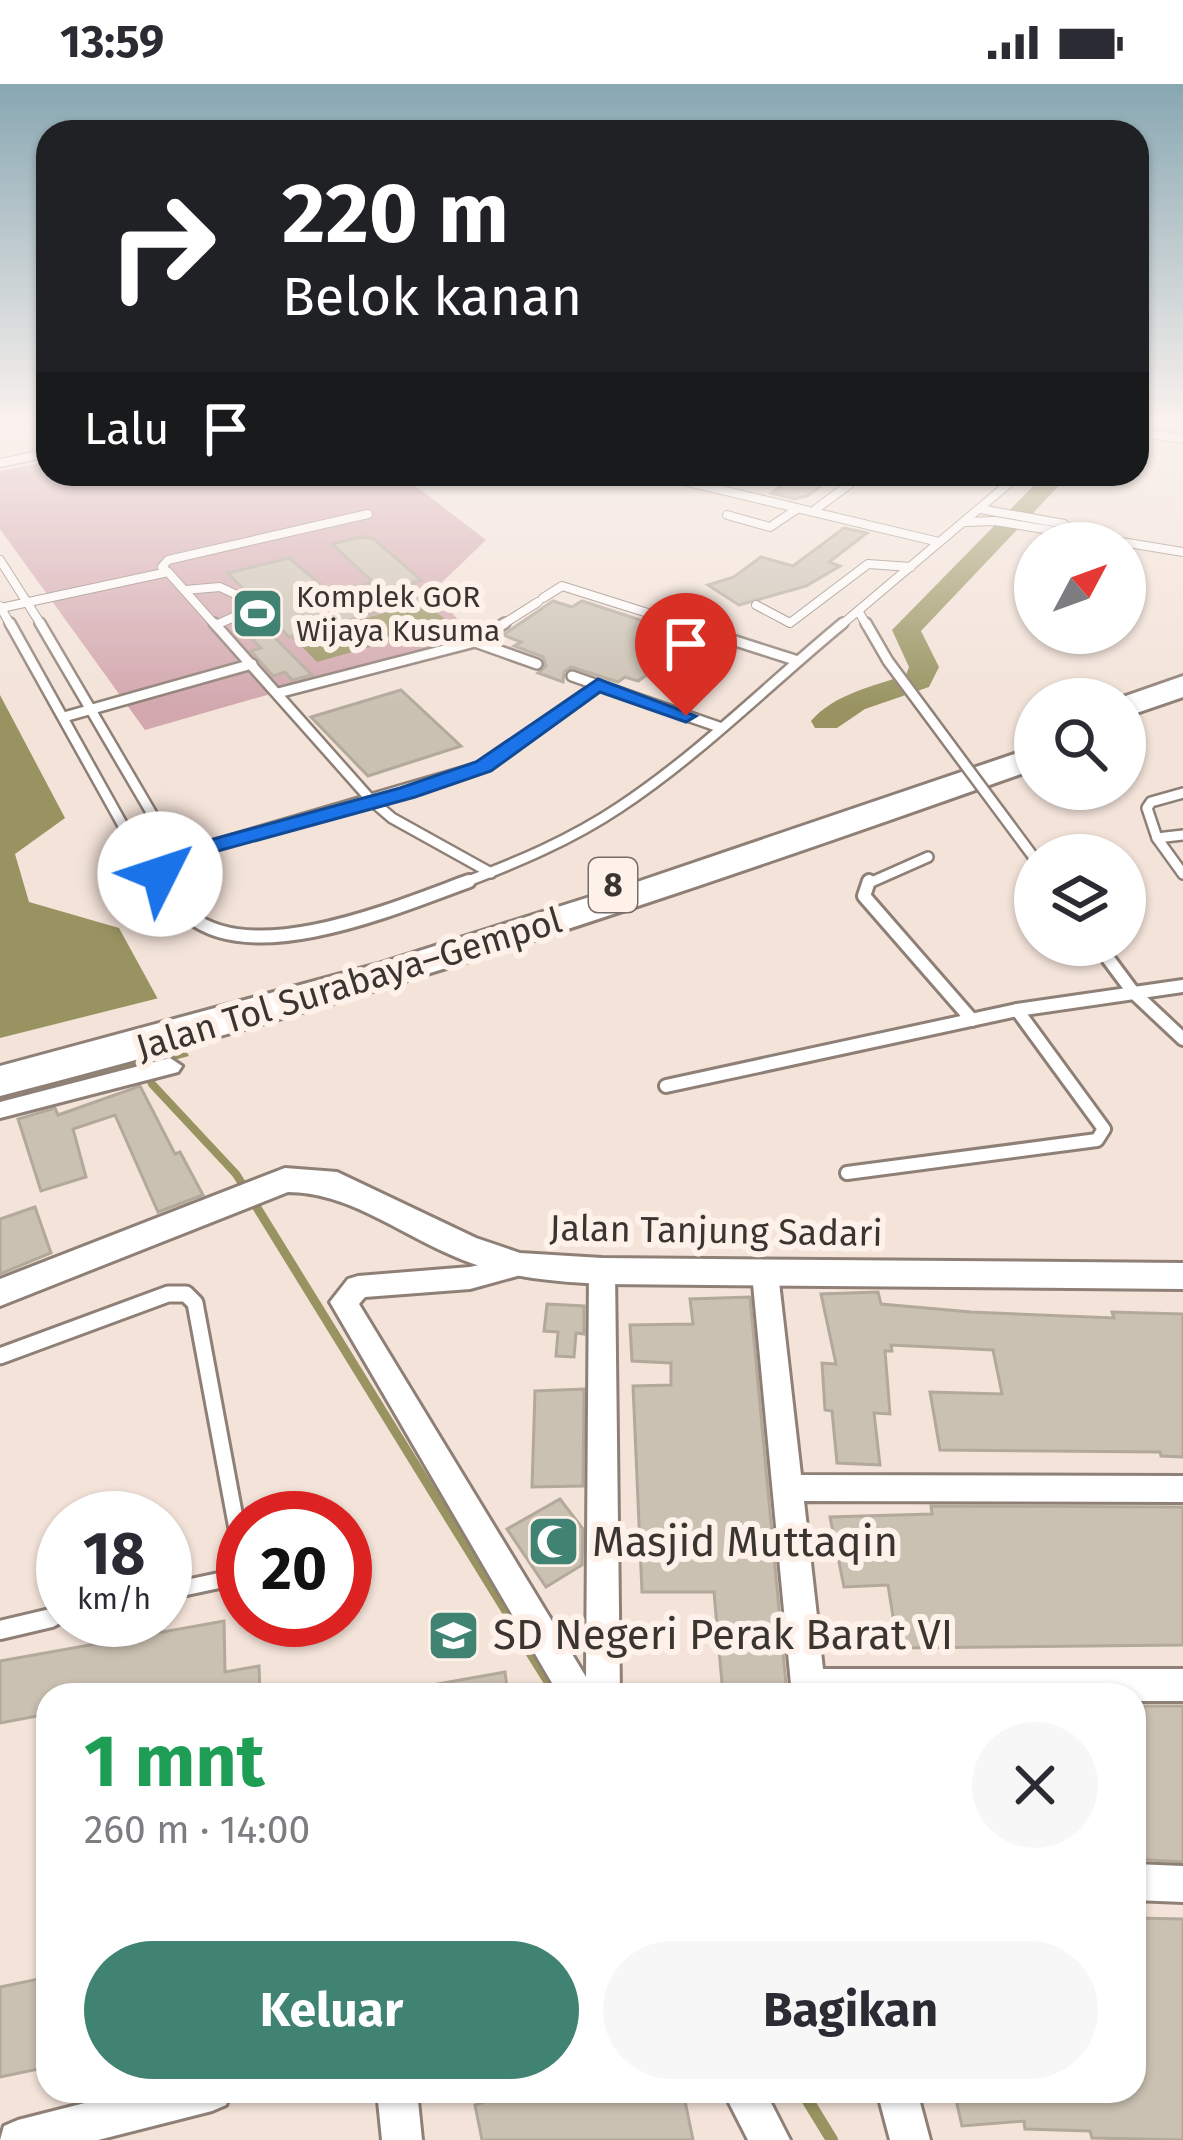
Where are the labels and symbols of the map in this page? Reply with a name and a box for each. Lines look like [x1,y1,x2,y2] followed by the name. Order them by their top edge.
[1014,522,1146,654] north arrow
[296,579,500,649] place label: Komplek GOR Wijaya Kusuma
[229,586,285,642] sports icon: Komplek GOR Wijaya Kusuma
[635,593,737,716] pin
[97,811,223,937] position arrow
[589,858,637,912] road number: 8
[131,898,567,1070] street label: Jalan Tol Surabaya–Gempol
[549,1206,883,1256] street label: Jalan Tanjung Sadari
[216,1491,372,1647] speed limit sign: 20
[525,1514,581,1570] mosque icon: Masjid Muttaqin
[592,1517,898,1567] place label: Masjid Muttaqin
[426,1607,482,1663] school or university icon: SD Negeri Perak Barat VI
[493,1610,953,1660] place label: SD Negeri Perak Barat VI

